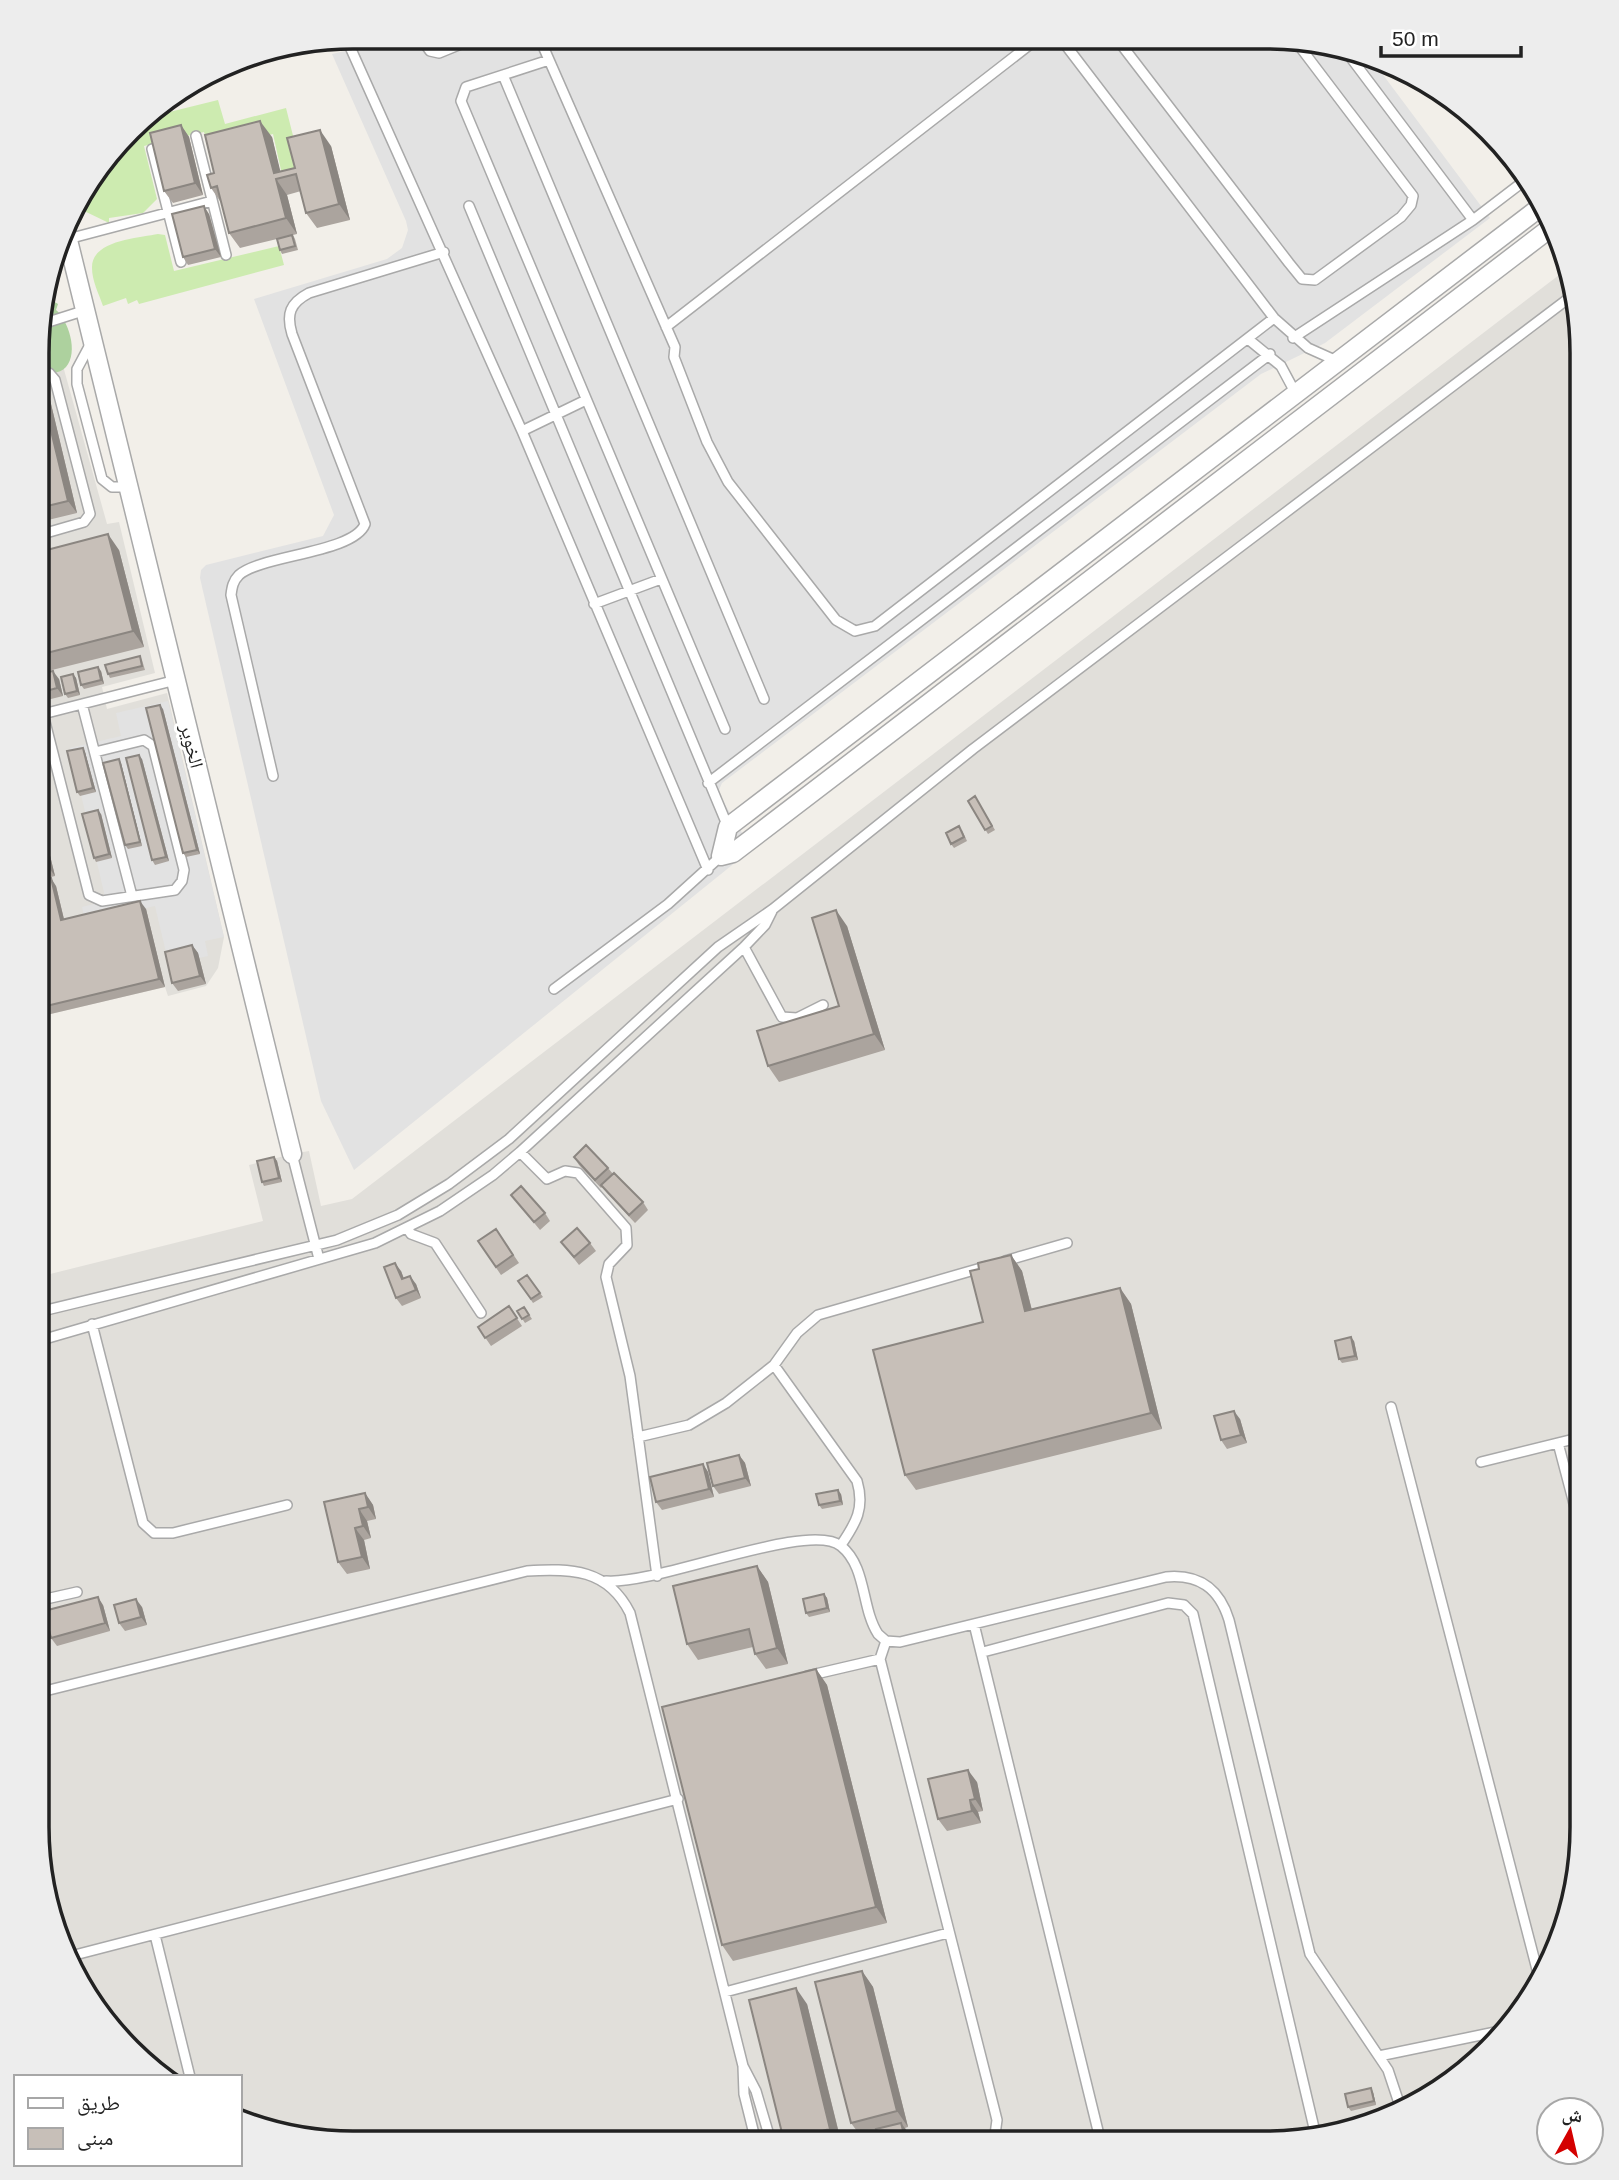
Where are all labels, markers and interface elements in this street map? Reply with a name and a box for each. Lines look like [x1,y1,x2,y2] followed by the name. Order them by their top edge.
[1381,14,1521,58] scale bar
[1392,27,1439,50] text: 50 m
[175,721,208,770] street label: الخوير
[14,2075,242,2166] legend
[77,2091,120,2116] text: طريق
[1535,2096,1605,2166] north arrow
[1561,2103,1584,2127] text: ش
[77,2126,113,2151] text: مبنى

